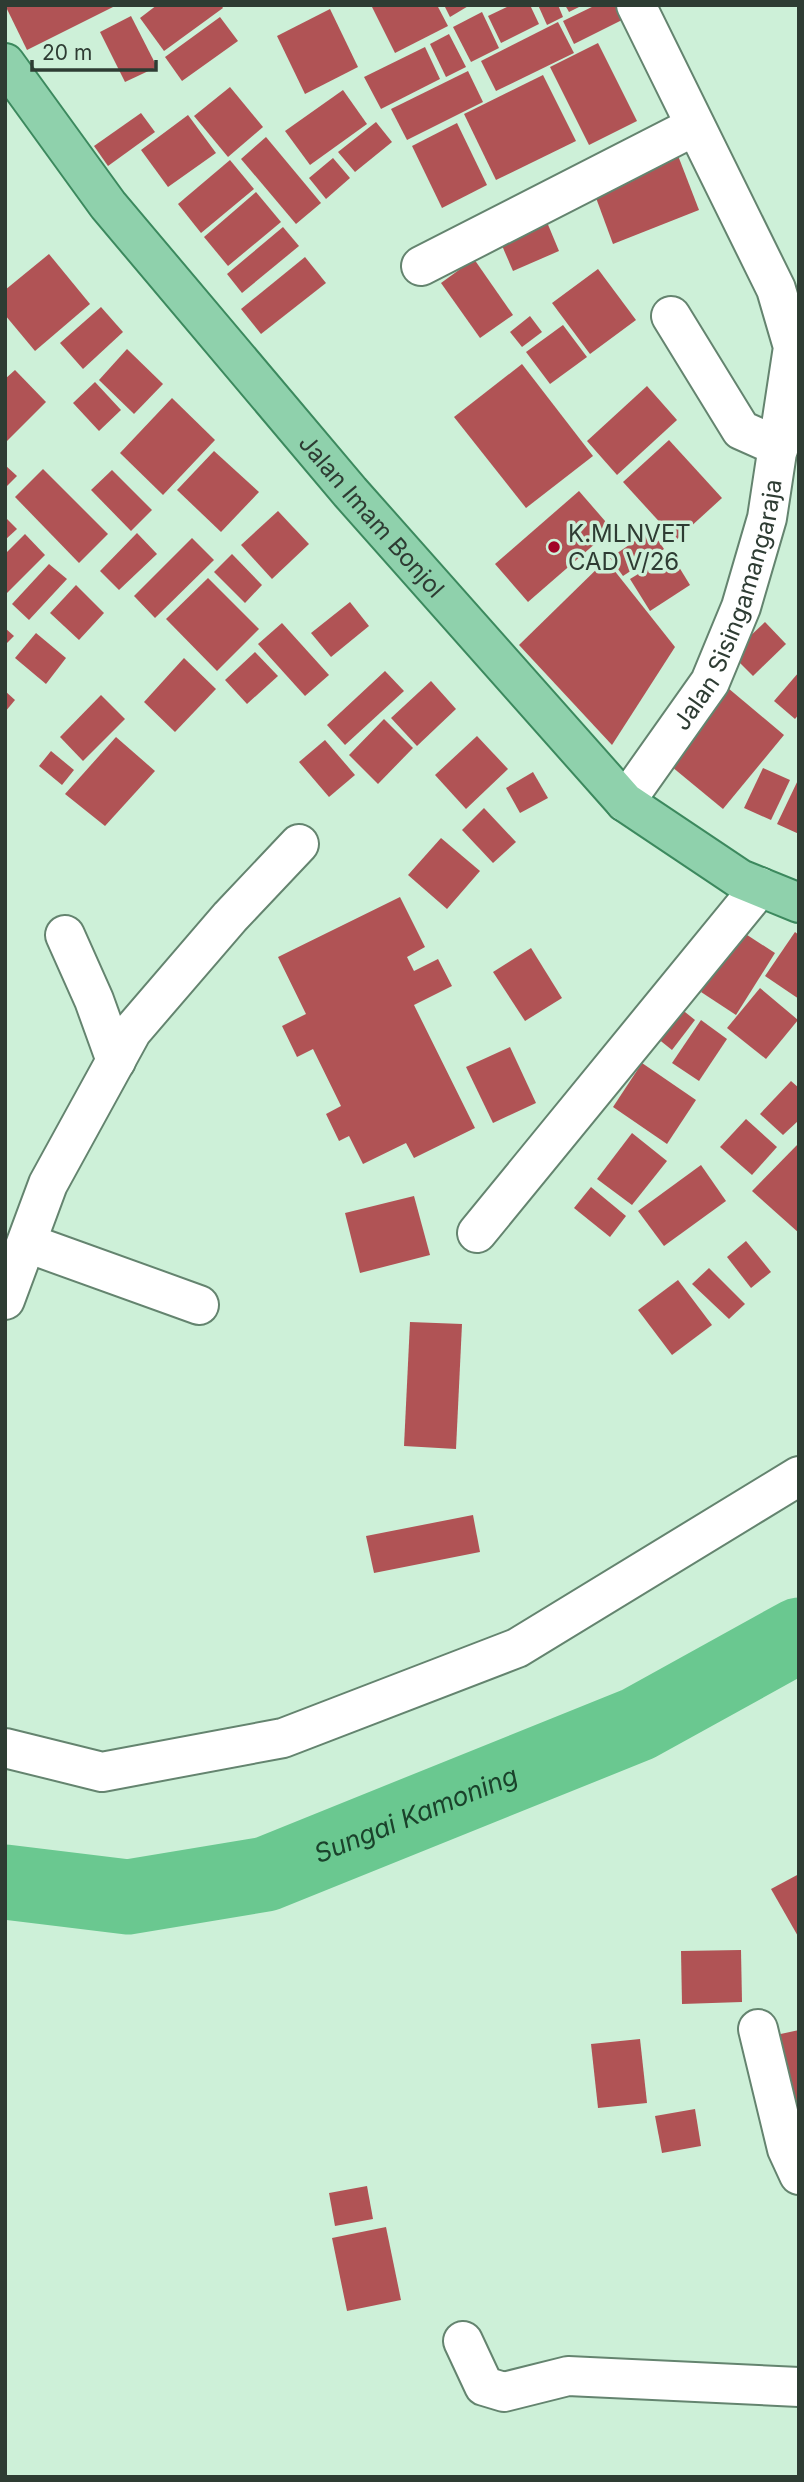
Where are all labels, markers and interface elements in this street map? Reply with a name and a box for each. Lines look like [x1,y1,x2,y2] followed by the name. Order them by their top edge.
[32,28,156,72] scale bar
[42,40,92,65] text: 20 m
[293,428,451,603] street label: Jalan Imam Bonjol
[666,477,787,735] street label: Jalan Sisingamangaraja
[568,519,691,576] place label: K.MLNVET CAD V/26
[546,539,562,555] marker: K.MLNVET CAD V/26
[309,1759,522,1869] water label: Sungai Kamoning

